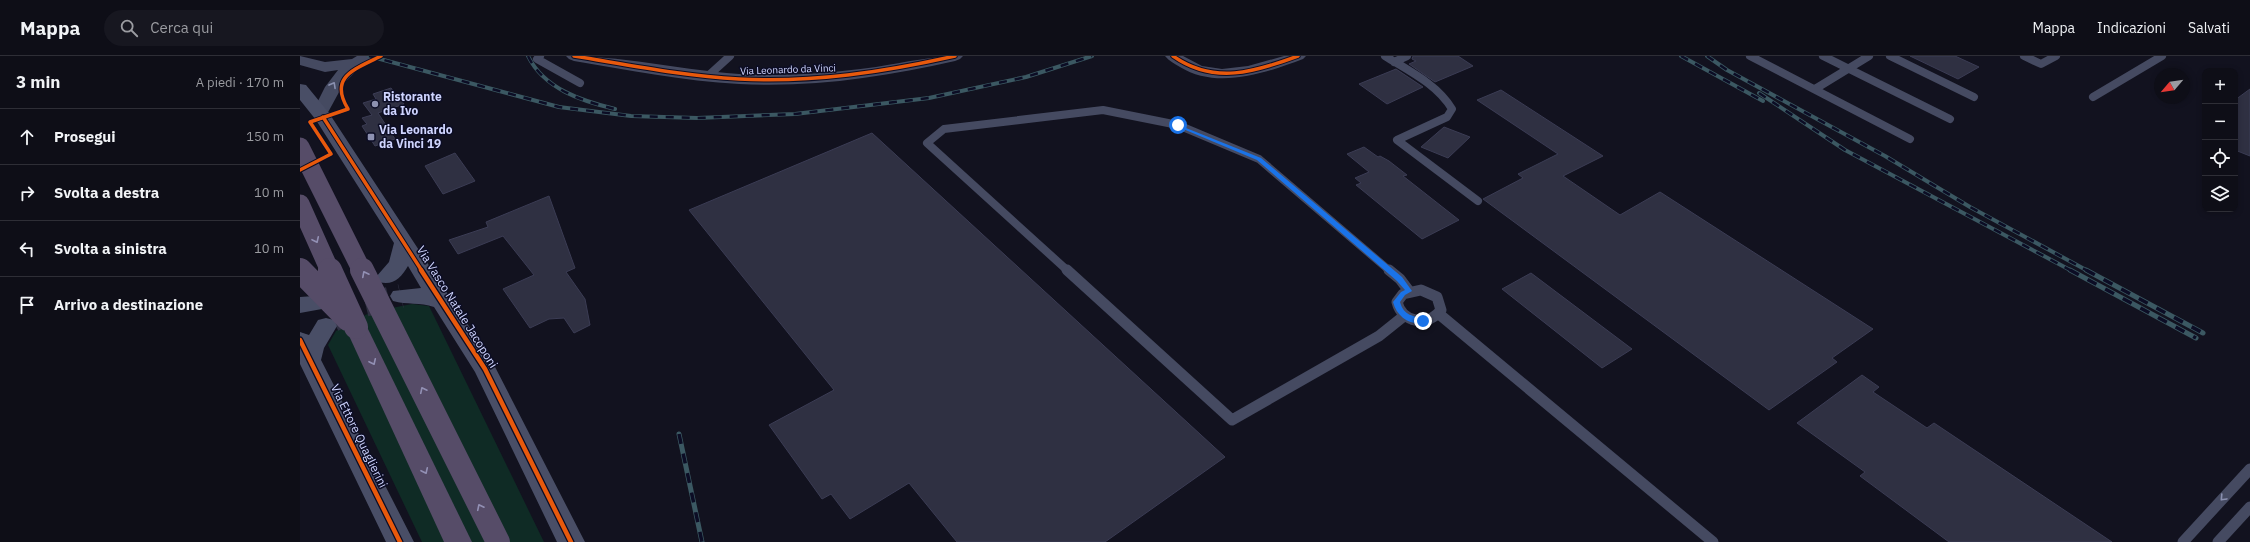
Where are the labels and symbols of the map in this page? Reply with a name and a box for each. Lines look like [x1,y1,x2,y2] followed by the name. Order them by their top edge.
[740,61,836,78] street label: Via Leonardo da Vinci
[2154,68,2190,104] north arrow
[328,82,336,89] one-way arrow
[383,89,442,118] place label: Ristorante da Ivo
[370,99,380,109] marker: Ristorante da Ivo
[1169,116,1187,134] route start
[379,122,453,151] place label: Via Leonardo da Vinci 19
[366,132,376,142] marker: Via Leonardo da Vinci 19
[312,236,320,243] one-way arrow
[414,243,501,371] street label: Via Vasco Natale Jacoponi
[362,271,370,278] one-way arrow
[1414,312,1432,330] route end
[368,357,376,365] one-way arrow
[328,382,391,490] street label: Via Ettore Quaglierini
[420,387,428,395] one-way arrow
[420,467,428,475] one-way arrow
[2221,493,2228,501] one-way arrow
[478,504,485,511] one-way arrow

